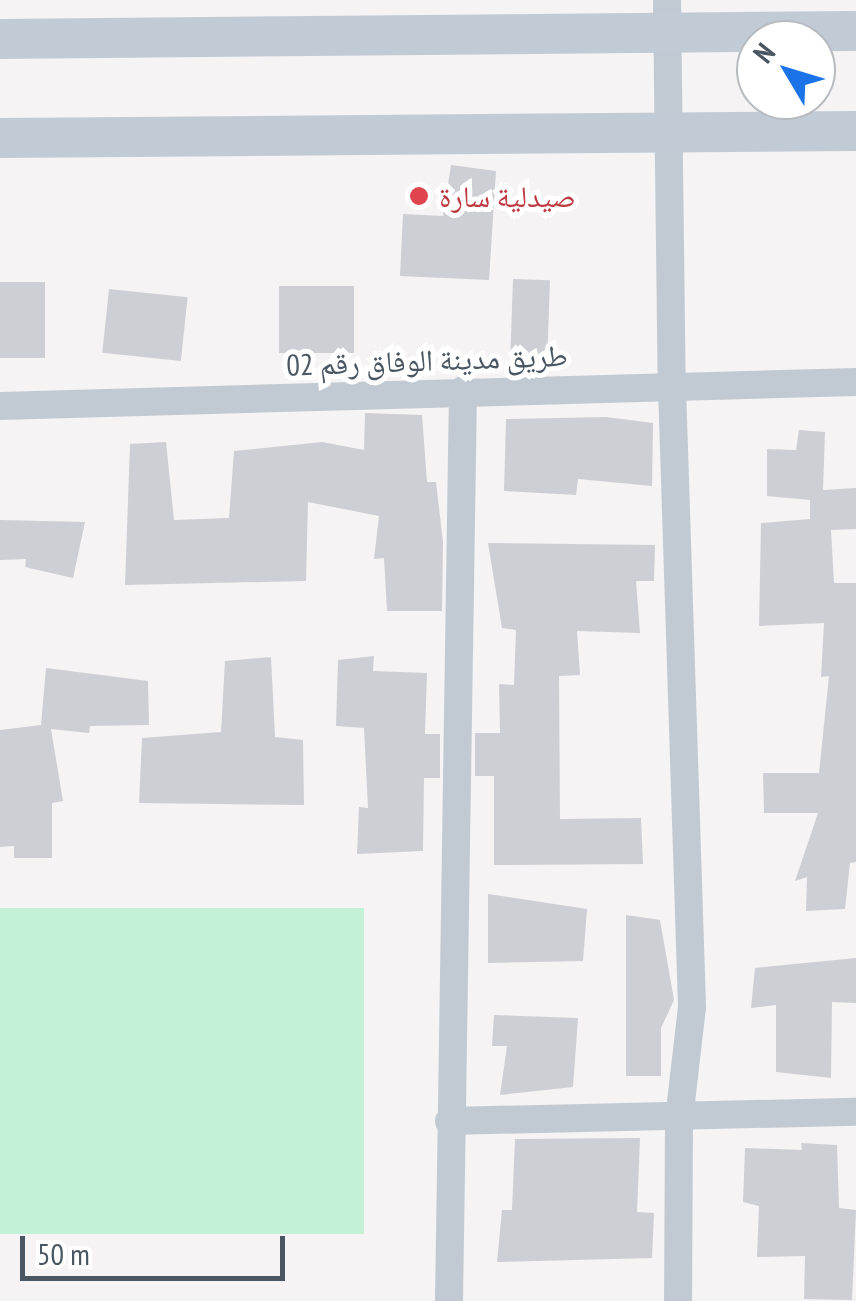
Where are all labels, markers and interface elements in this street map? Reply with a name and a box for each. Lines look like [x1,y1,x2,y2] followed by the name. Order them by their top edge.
[736,20,836,120] north arrow
[744,35,783,70] text: N
[439,178,576,214] place label: صيدلية سارة
[408,185,430,207] marker: صيدلية سارة
[286,337,568,383] street label: طريق مدينة الوفاق رقم 02
[25,1216,290,1278] scale bar
[37,1234,90,1273] text: 50 m

